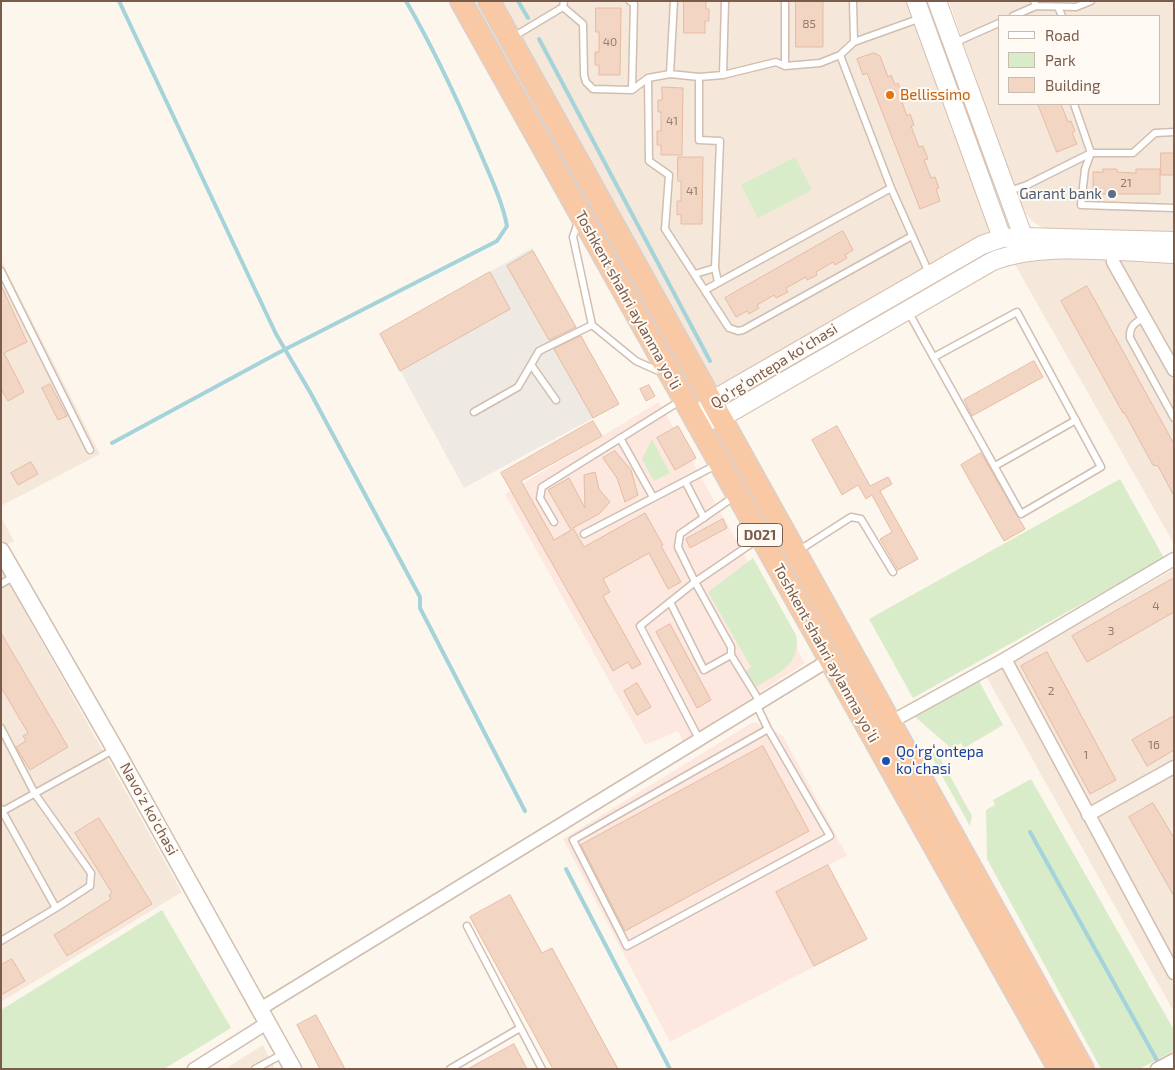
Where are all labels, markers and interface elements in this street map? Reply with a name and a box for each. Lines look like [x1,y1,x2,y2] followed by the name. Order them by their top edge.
[998,15,1160,105] legend
[802,17,816,31] house number: 85
[1045,26,1080,44] text: Road
[603,35,617,49] house number: 40
[1045,51,1076,69] text: Park
[1045,76,1100,94] text: Building
[900,86,971,104] place label: Bellissimo
[884,89,896,101] marker: Bellissimo
[666,114,678,128] house number: 41
[1120,176,1132,190] house number: 21
[686,184,698,198] house number: 41
[1019,185,1102,203] place label: Garant bank
[1106,188,1118,200] marker: Garant bank
[571,207,685,393] street label: Toshkent shahri aylanma yoʻli
[707,320,841,412] street label: Qoʻrgʻontepa koʻchasi
[738,524,782,546] road number: D021
[769,560,883,746] street label: Toshkent shahri aylanma yoʻli
[1152,599,1160,613] house number: 4
[1108,624,1114,638] house number: 3
[1048,684,1054,698] house number: 2
[1148,738,1160,752] house number: 16
[896,743,984,778] place label: Qoʻrgʻontepa koʻchasi
[1084,748,1088,762] house number: 1
[880,755,892,767] marker: Qoʻrgʻontepa koʻchasi
[116,760,182,858] street label: Navo'z ko'chasi

